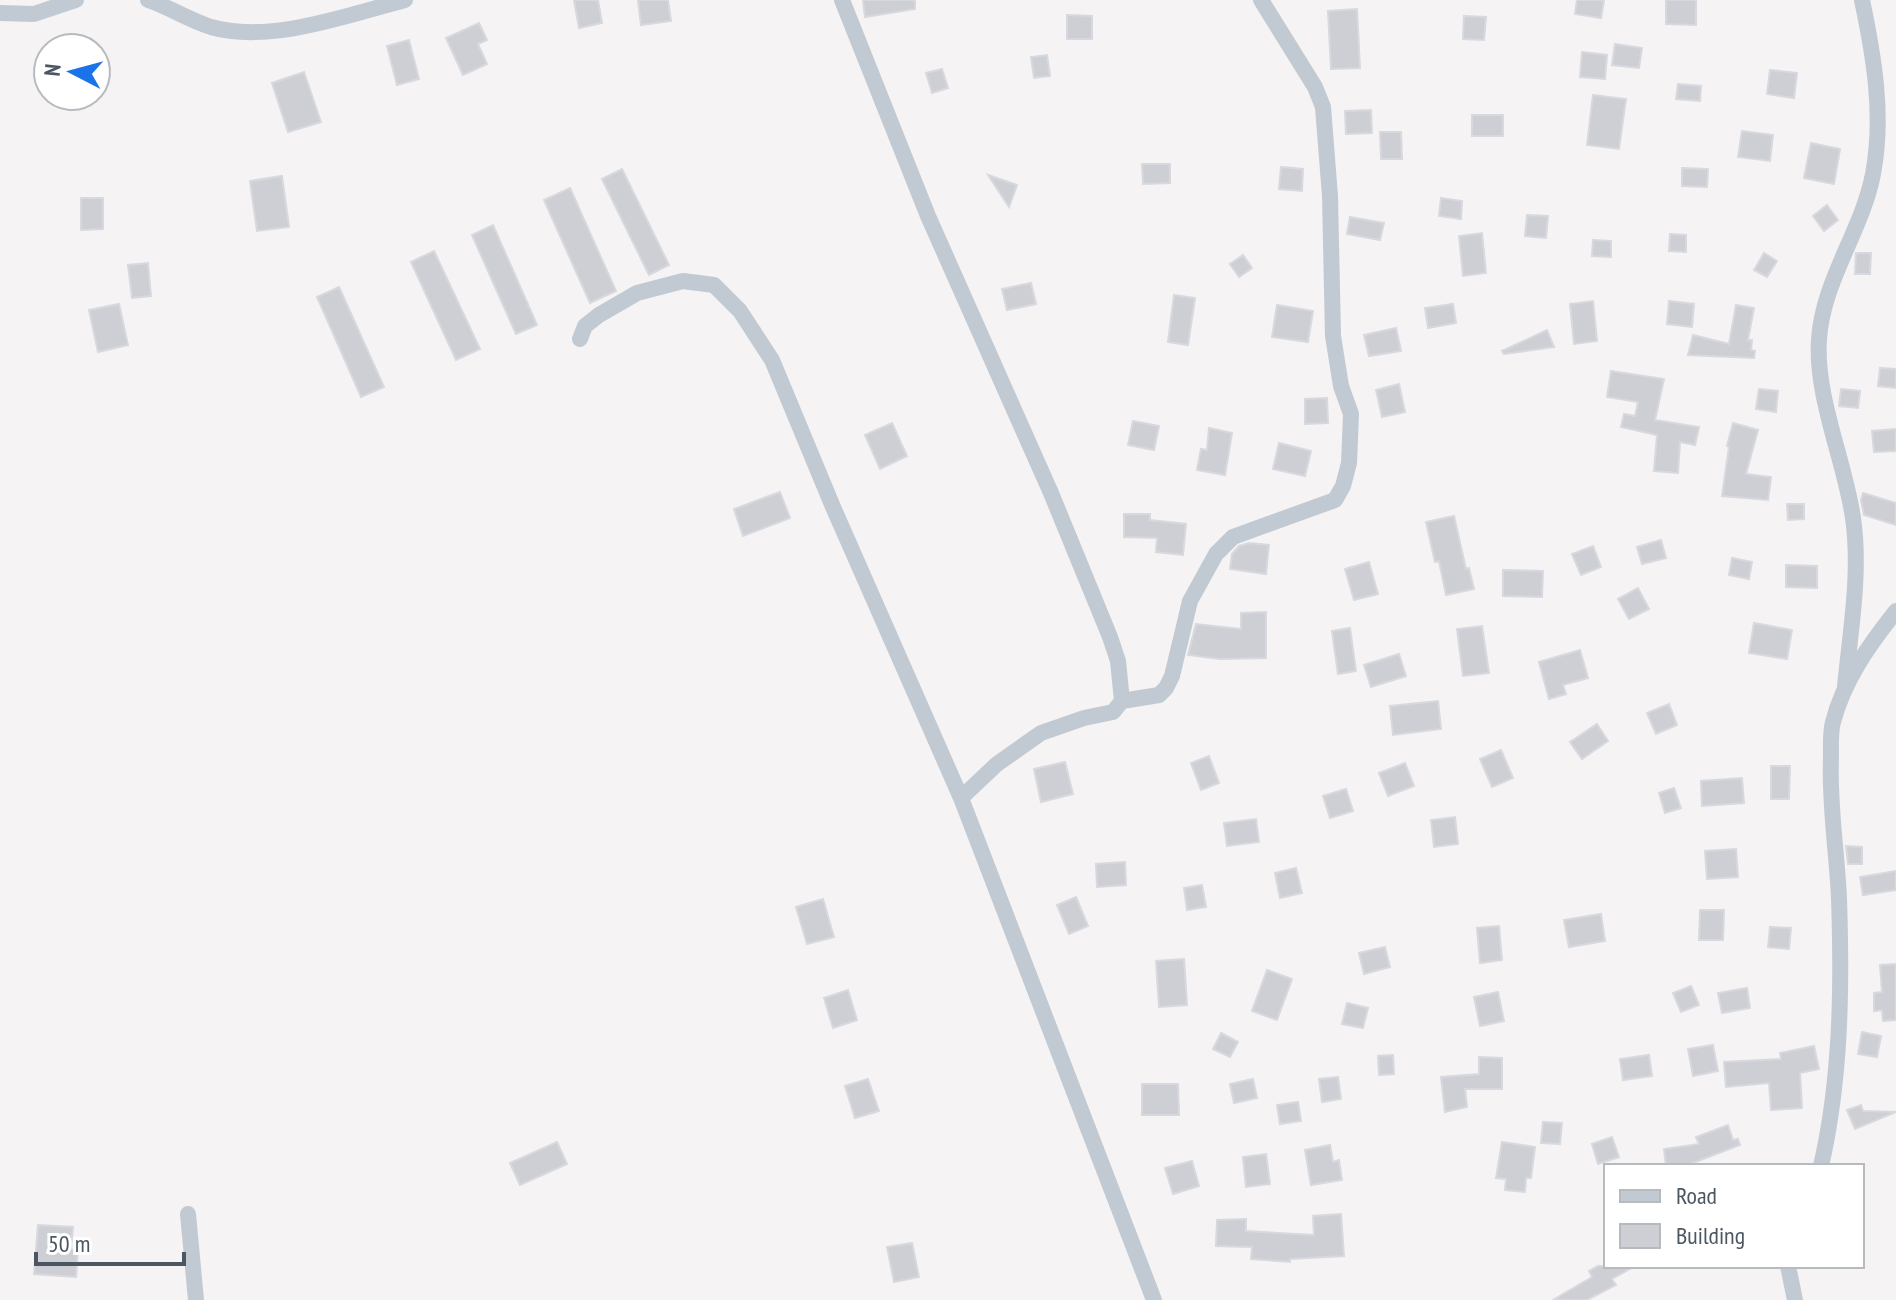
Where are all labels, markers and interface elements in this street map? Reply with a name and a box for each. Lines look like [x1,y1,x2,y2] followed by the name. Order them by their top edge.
[32,32,112,112] north arrow
[38,63,67,77] text: N
[1604,1164,1864,1268] legend
[1676,1180,1717,1211] text: Road
[36,1216,184,1266] scale bar
[1676,1220,1745,1251] text: Building
[48,1228,90,1259] text: 50 m

